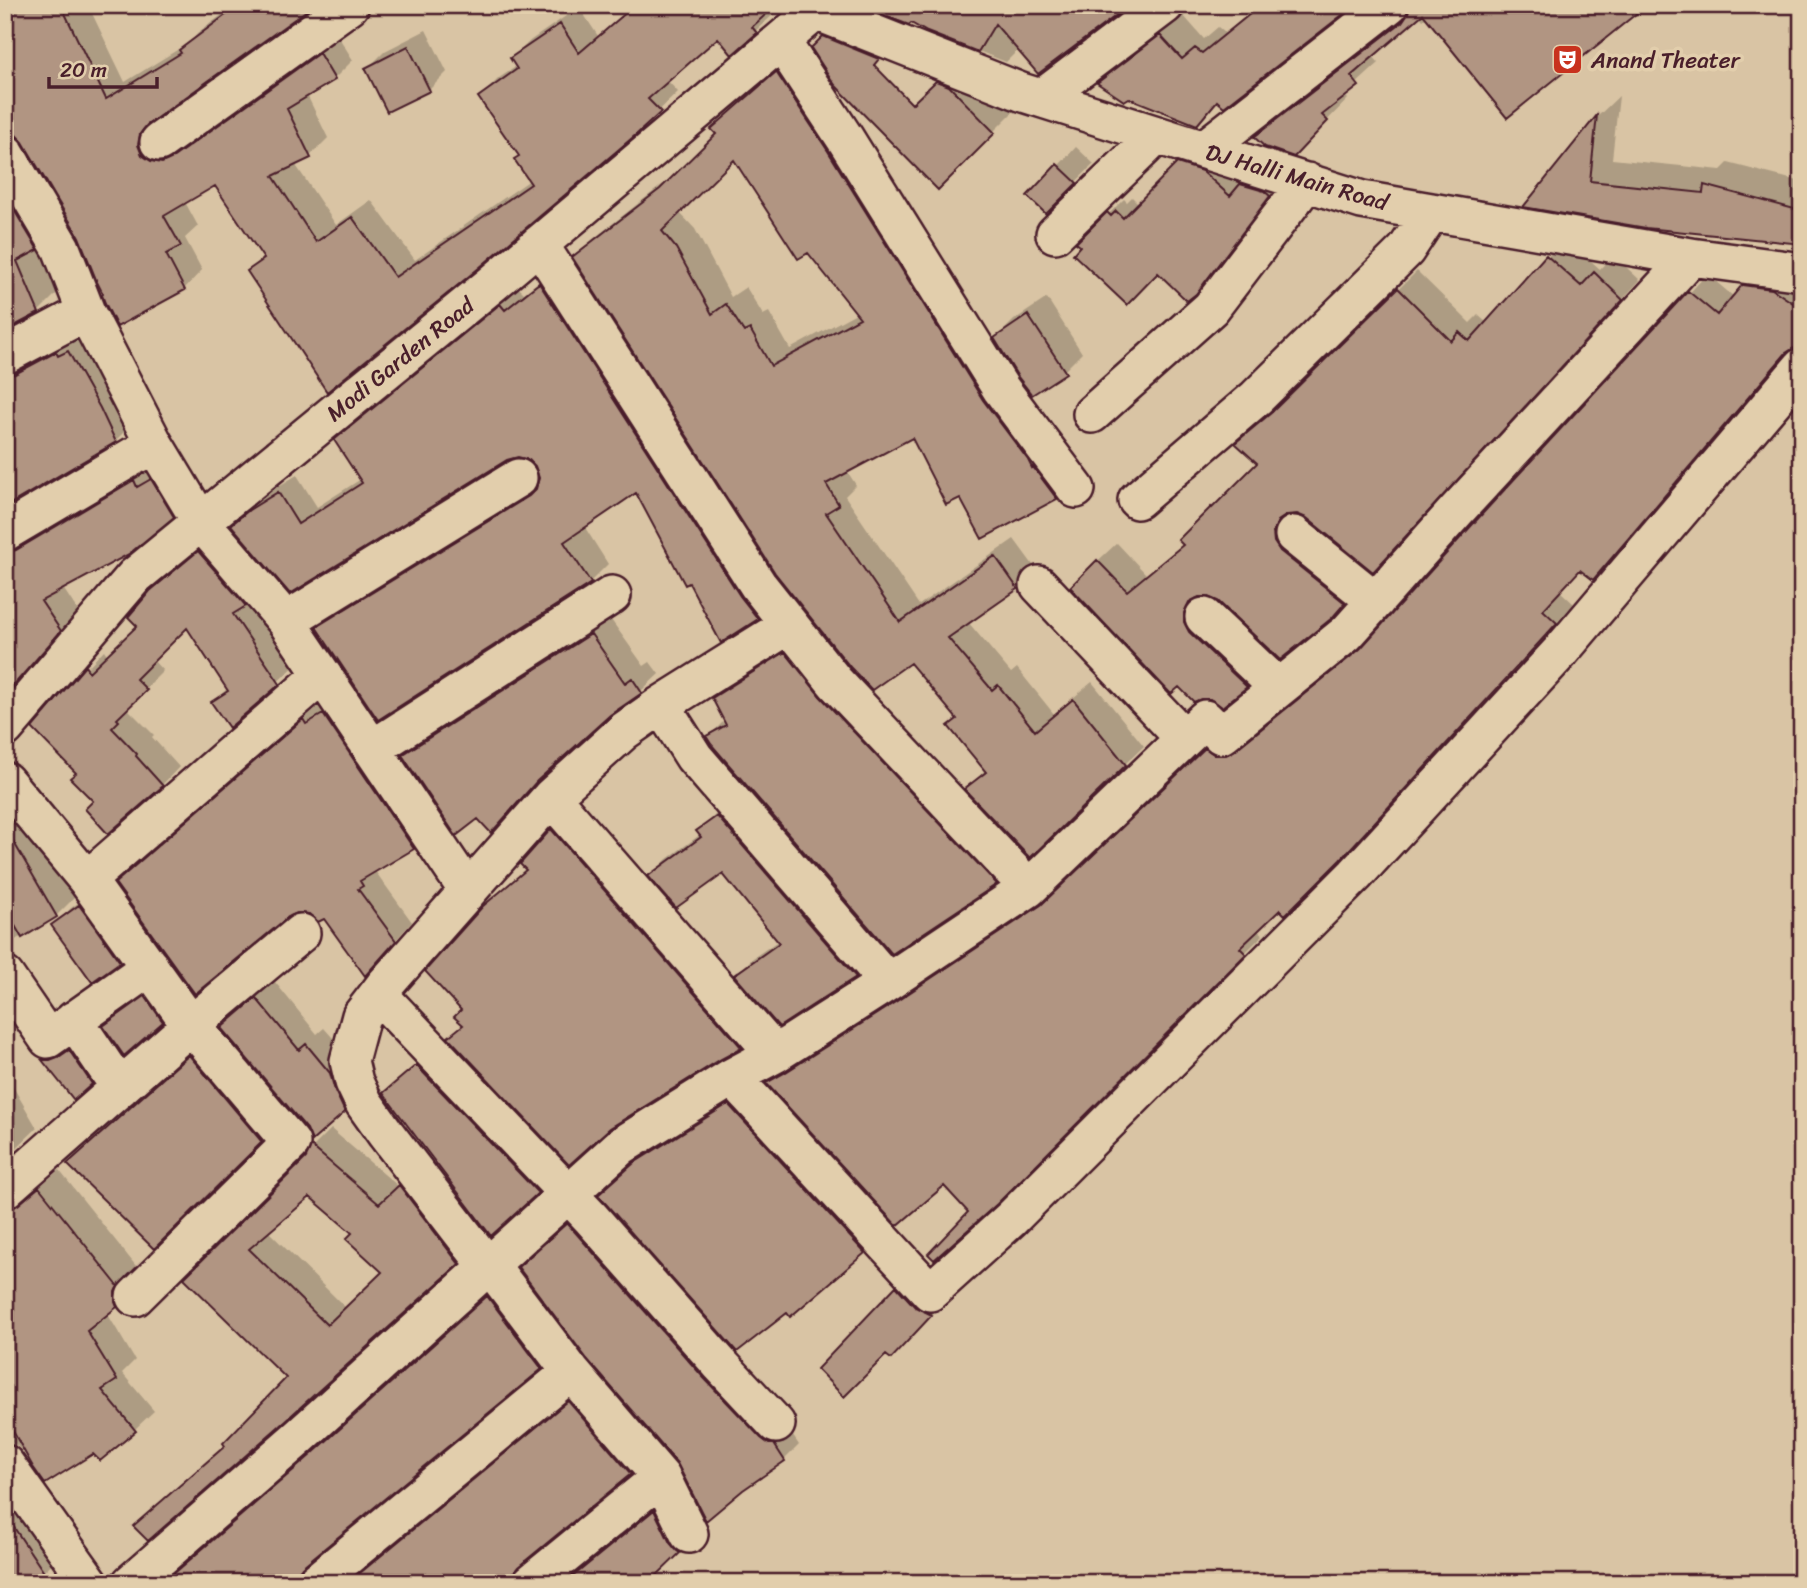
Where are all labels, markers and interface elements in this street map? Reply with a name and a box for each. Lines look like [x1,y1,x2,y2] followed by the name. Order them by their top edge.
[1590,40,1742,81] place label: Anand Theater
[1551,43,1585,77] theatre icon: Anand Theater
[49,46,158,90] scale bar
[60,51,107,89] text: 20 m
[1201,132,1395,224] street label: DJ Halli Main Road
[317,285,485,433] street label: Modi Garden Road

